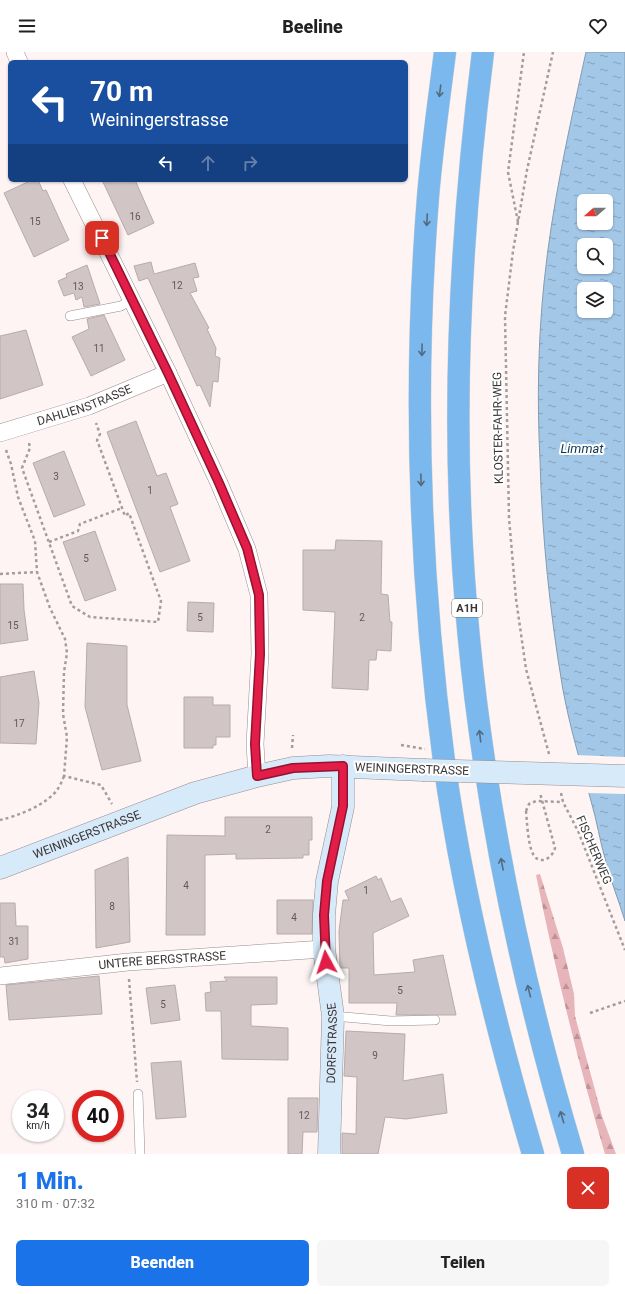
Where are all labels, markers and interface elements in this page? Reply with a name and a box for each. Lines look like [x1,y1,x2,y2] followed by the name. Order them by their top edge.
[16,15,38,37] icon: menu
[587,15,609,37] icon: heart
[282,16,343,37] text: Beeline
[90,75,153,108] text: 70 m
[24,76,76,128] icon: left
[436,84,444,97] one-way arrow
[90,109,228,130] text: Weiningerstrasse
[155,152,177,174] icon: left
[197,152,219,174] icon: ahead
[239,152,261,174] icon: right
[577,194,613,230] north arrow
[577,194,613,318] map controls
[129,211,141,222] house number: 16
[423,213,431,226] one-way arrow
[29,216,41,227] house number: 15
[85,221,119,255] pin
[91,227,113,249] icon: arrive
[577,238,613,274] button: search
[171,280,183,291] house number: 12
[72,281,84,292] house number: 13
[577,282,613,318] button: layers
[93,343,105,354] house number: 11
[418,343,425,356] one-way arrow
[490,372,506,484] street label: KLOSTER-FAHR-WEG
[35,382,134,428] street label: DAHLIENSTRASSE
[561,441,604,456] water label: Limmat
[53,471,59,482] house number: 3
[417,473,425,486] one-way arrow
[147,485,153,496] house number: 1
[83,553,89,564] house number: 5
[452,599,482,617] road number: A1H
[197,612,203,623] house number: 5
[359,612,365,623] house number: 2
[7,620,19,631] house number: 15
[13,718,25,729] house number: 17
[476,730,484,743] one-way arrow
[355,760,469,778] street label: WEININGERSTRASSE
[31,808,143,862] street label: WEININGERSTRASSE
[573,814,615,886] street label: FISCHERWEG
[265,824,271,835] house number: 2
[497,858,505,871] one-way arrow
[183,880,189,891] house number: 4
[363,885,369,896] house number: 1
[109,901,115,912] house number: 8
[291,912,297,923] house number: 4
[8,936,20,947] house number: 31
[305,941,347,983] position arrow
[98,949,227,972] street label: UNTERE BERGSTRASSE
[397,985,403,996] house number: 5
[524,985,532,998] one-way arrow
[160,999,166,1010] house number: 5
[324,1002,340,1084] street label: DORFSTRASSE
[372,1050,378,1061] house number: 9
[72,1090,124,1142] speed limit sign: 40
[27,1099,49,1123] text: 34
[298,1110,310,1121] house number: 12
[558,1110,565,1123] one-way arrow
[26,1120,50,1131] text: km/h
[16,1167,84,1195] text: 1 Min.
[567,1167,609,1209] button: close
[16,1196,95,1211] text: 310 m · 07:32
[16,1240,309,1286] button: Beenden
[317,1240,609,1286] button: Teilen

